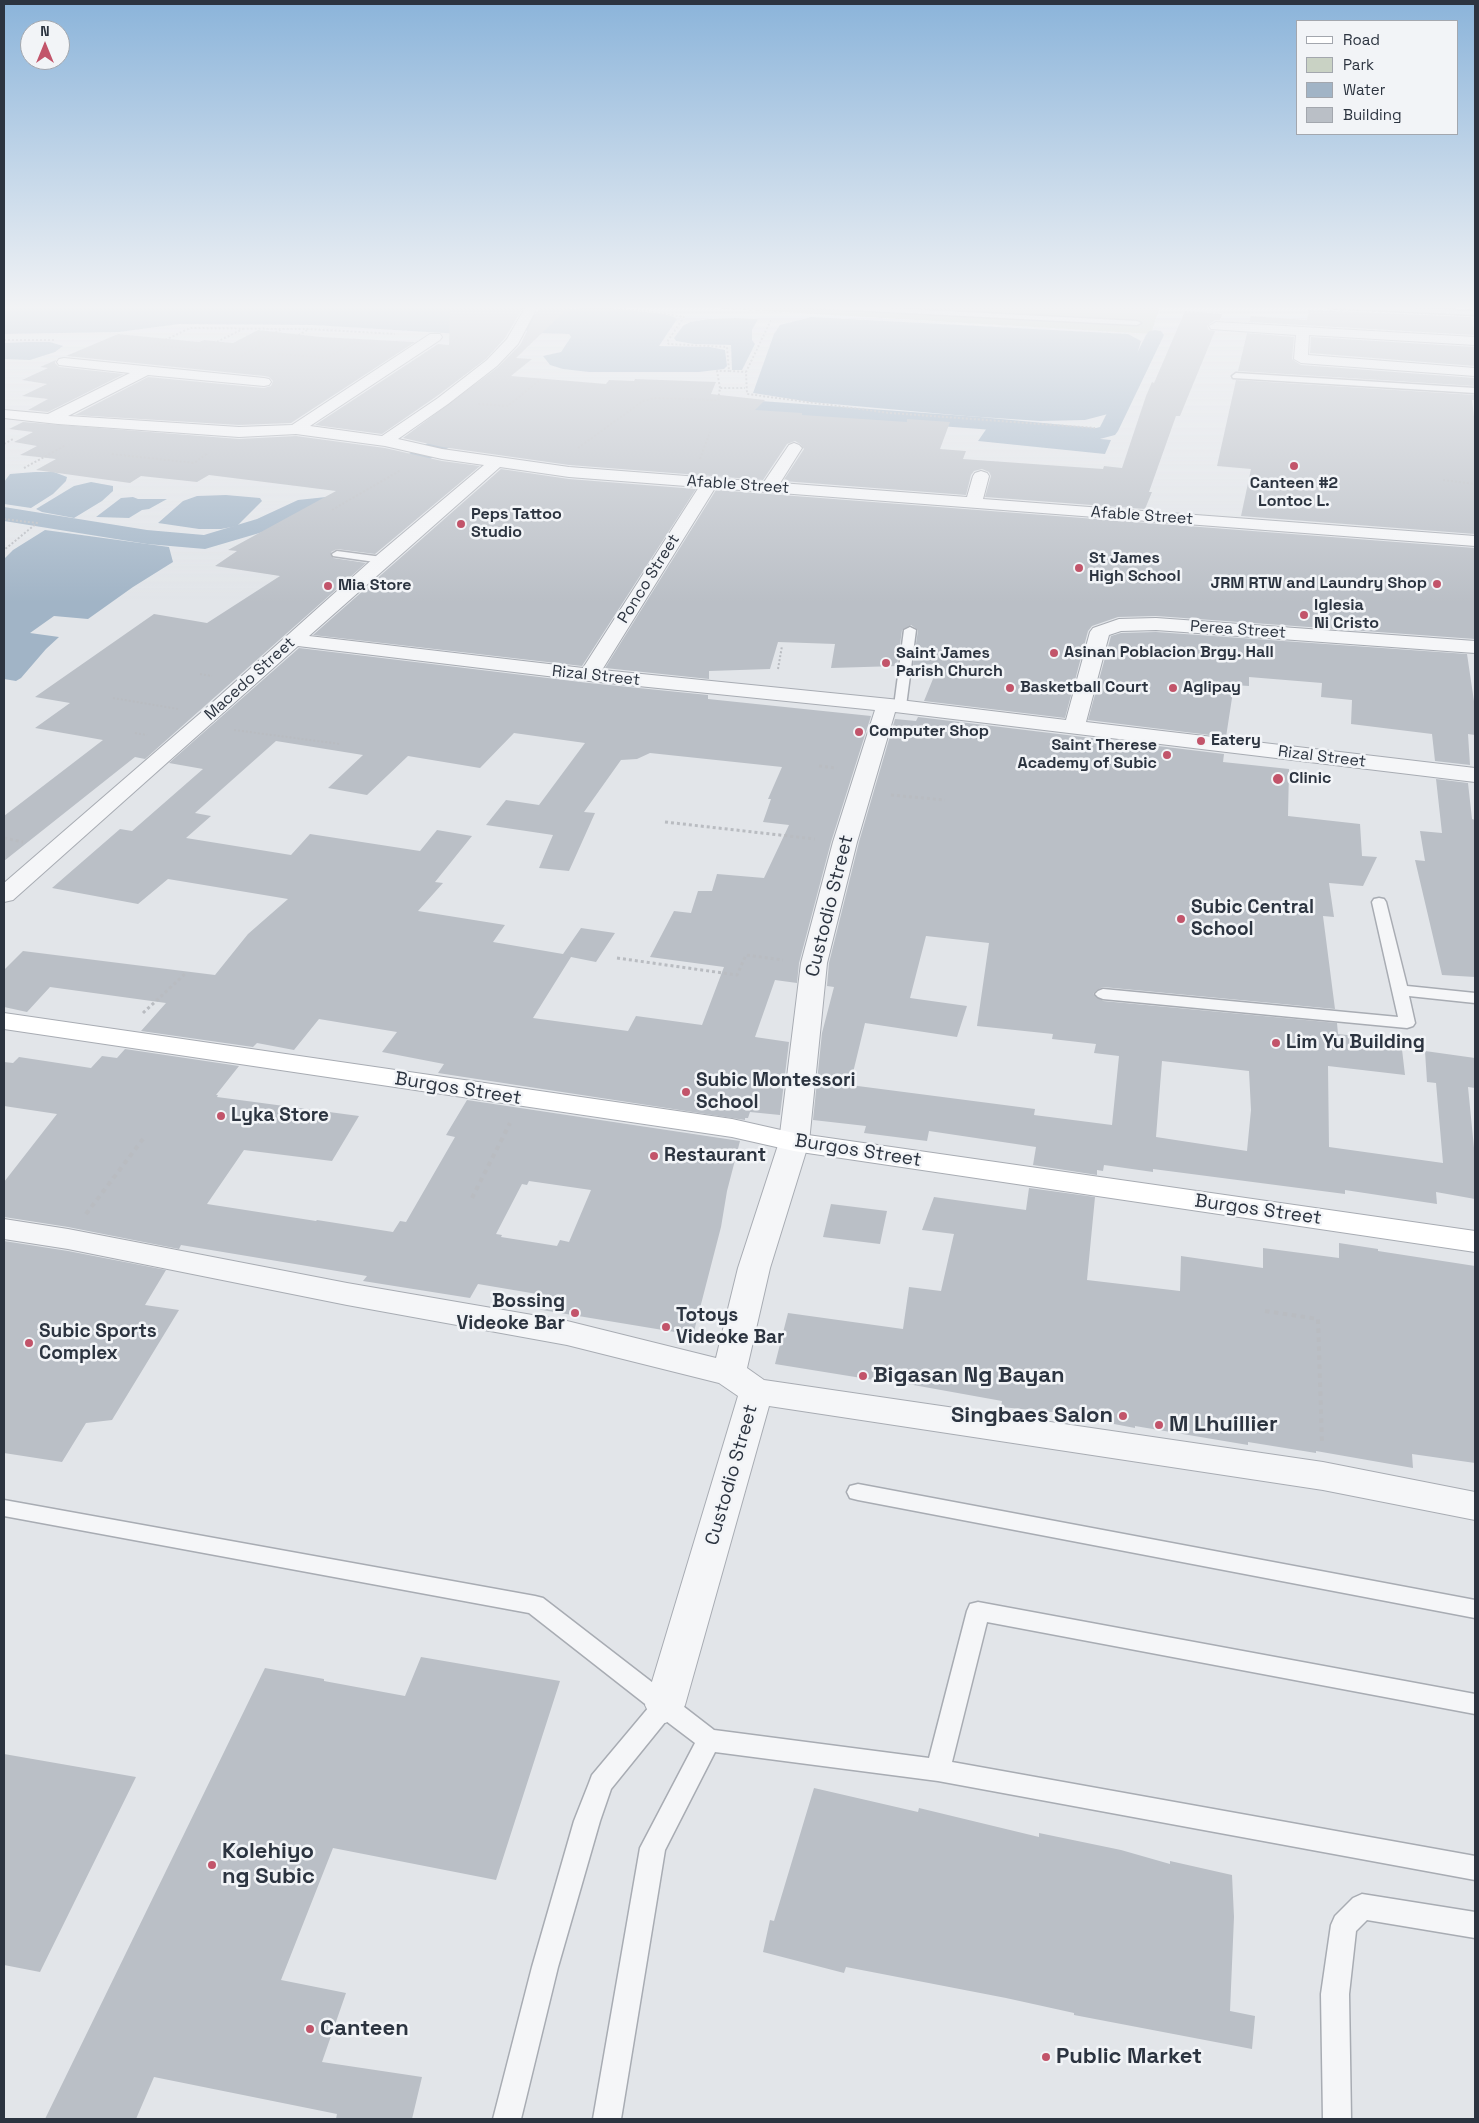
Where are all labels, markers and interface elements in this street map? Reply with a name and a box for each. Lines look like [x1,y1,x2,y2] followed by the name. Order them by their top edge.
[20,20,70,70] north arrow
[1296,20,1459,135] legend
[40,22,50,40] text: N
[1343,30,1380,49] text: Road
[1343,55,1374,74] text: Park
[1343,80,1385,99] text: Water
[1343,105,1402,124] text: Building
[1288,460,1300,472] marker: Canteen #2 Lontoc L.
[686,472,790,498] street label: Afable Street
[1250,474,1338,512] place label: Canteen #2 Lontoc L.
[1090,503,1194,529] street label: Afable Street
[471,505,562,543] place label: Peps Tattoo Studio
[455,518,467,530] marker: Peps Tattoo Studio
[614,531,684,627] street label: Ponco Street
[1089,549,1181,587] place label: St James High School
[1073,562,1085,574] marker: St James High School
[1210,574,1427,594] place label: JRM RTW and Laundry Shop
[338,576,411,596] place label: Mia Store
[1431,578,1443,590] marker: JRM RTW and Laundry Shop
[322,580,334,592] marker: Mia Store
[1314,596,1379,634] place label: Iglesia Ni Cristo
[1298,609,1310,621] marker: Iglesia Ni Cristo
[1189,617,1287,643] street label: Perea Street
[201,633,299,725] street label: Macedo Street
[1064,643,1274,663] place label: Asinan Poblacion Brgy. Hall
[896,644,1003,682] place label: Saint James Parish Church
[1048,647,1060,659] marker: Asinan Poblacion Brgy. Hall
[880,657,892,669] marker: Saint James Parish Church
[551,662,641,690] street label: Rizal Street
[1020,678,1149,698] place label: Basketball Court
[1183,678,1241,698] place label: Aglipay
[1004,682,1016,694] marker: Basketball Court
[1167,682,1179,694] marker: Aglipay
[869,722,989,742] place label: Computer Shop
[853,726,865,738] marker: Computer Shop
[1211,731,1261,751] place label: Eatery
[1195,735,1207,747] marker: Eatery
[1018,736,1157,774] place label: Saint Therese Academy of Subic
[1277,742,1367,772] street label: Rizal Street
[1161,749,1173,761] marker: Saint Therese Academy of Subic
[1289,769,1331,789] place label: Clinic
[1271,772,1285,786] marker: Clinic
[801,833,859,979] street label: Custodio Street
[1191,897,1314,941] place label: Subic Central School
[1175,913,1187,925] marker: Subic Central School
[1286,1032,1425,1054] place label: Lim Yu Building
[1270,1037,1282,1049] marker: Lim Yu Building
[393,1068,523,1110] street label: Burgos Street
[696,1070,856,1114] place label: Subic Montessori School
[680,1086,692,1098] marker: Subic Montessori School
[231,1105,329,1127] place label: Lyka Store
[215,1110,227,1122] marker: Lyka Store
[793,1130,923,1172] street label: Burgos Street
[664,1145,766,1167] place label: Restaurant
[648,1150,660,1162] marker: Restaurant
[1193,1190,1323,1230] street label: Burgos Street
[456,1291,565,1335] place label: Bossing Videoke Bar
[676,1305,785,1349] place label: Totoys Videoke Bar
[569,1307,581,1319] marker: Bossing Videoke Bar
[39,1321,157,1365] place label: Subic Sports Complex
[660,1321,672,1333] marker: Totoys Videoke Bar
[23,1337,35,1349] marker: Subic Sports Complex
[873,1363,1065,1389] place label: Bigasan Ng Bayan
[857,1370,869,1382] marker: Bigasan Ng Bayan
[701,1402,763,1548] street label: Custodio Street
[951,1403,1113,1429] place label: Singbaes Salon
[1117,1410,1129,1422] marker: Singbaes Salon
[1169,1412,1278,1438] place label: M Lhuillier
[1153,1419,1165,1431] marker: M Lhuillier
[222,1839,315,1890] place label: Kolehiyo ng Subic
[206,1859,218,1871] marker: Kolehiyo ng Subic
[320,2016,409,2042] place label: Canteen
[304,2023,316,2035] marker: Canteen
[1056,2044,1202,2070] place label: Public Market
[1040,2051,1052,2063] marker: Public Market

